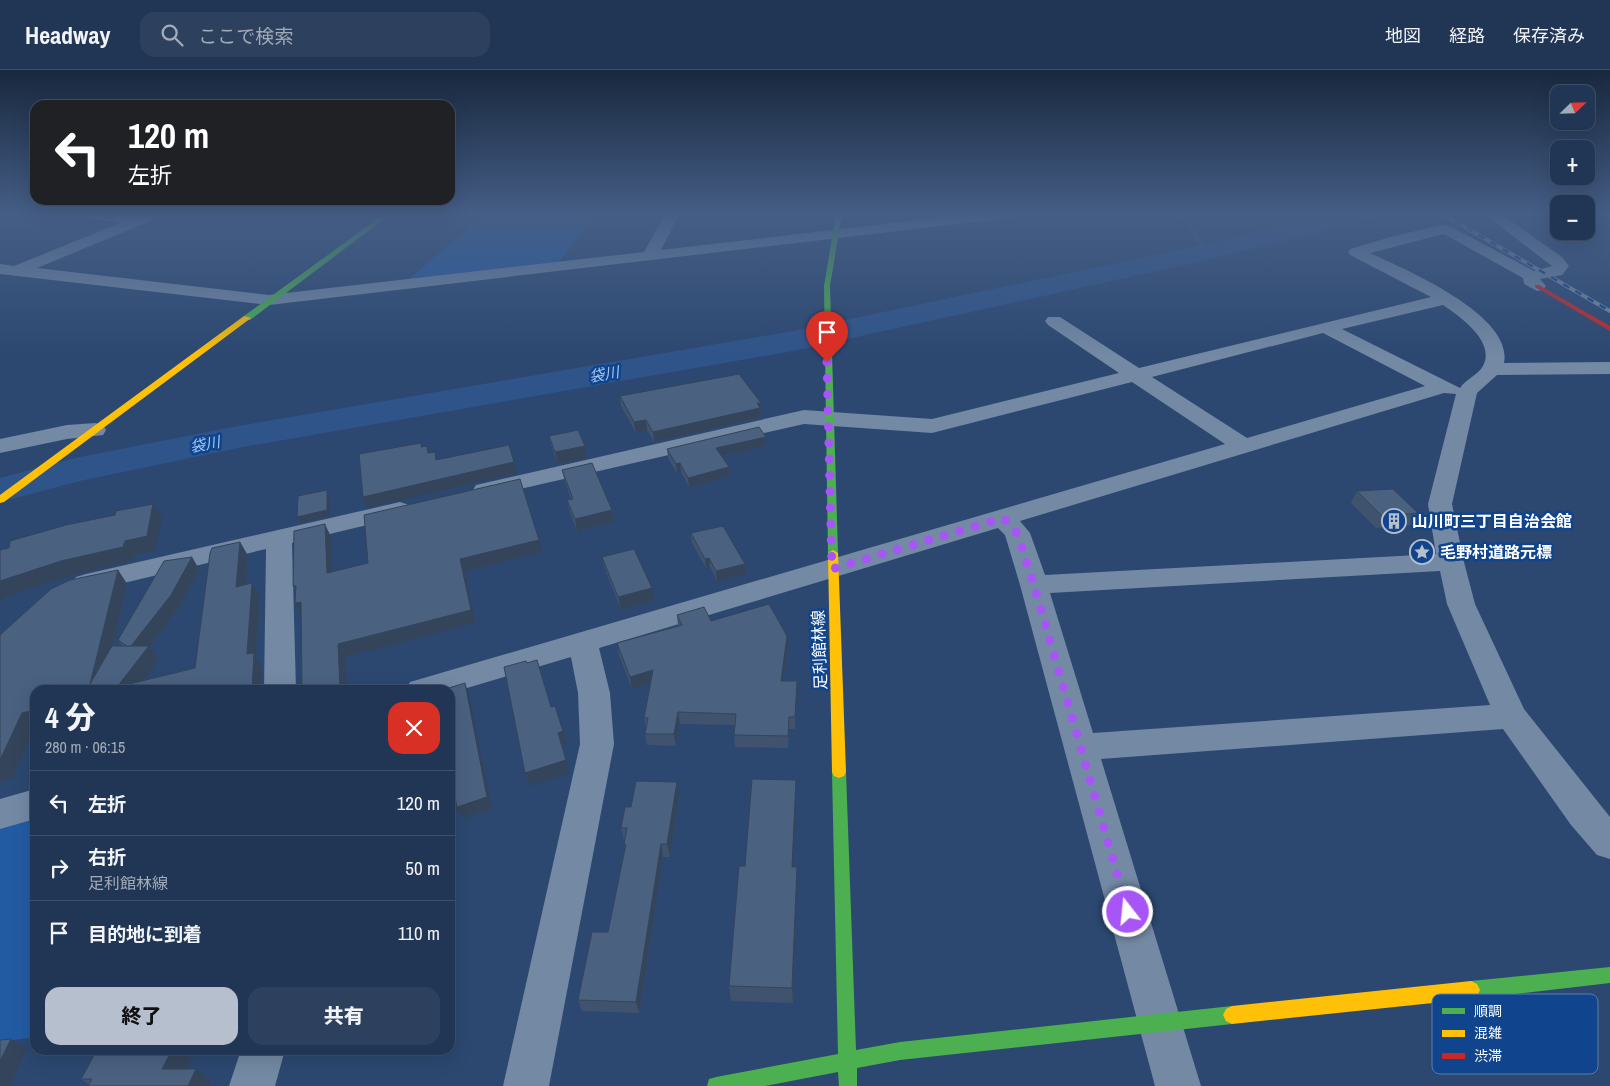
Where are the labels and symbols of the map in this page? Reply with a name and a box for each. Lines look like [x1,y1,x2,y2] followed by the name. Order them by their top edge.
[1550,85,1595,130] north arrow
[806,311,848,362] pin
[587,361,623,387] water label: 袋川
[188,430,224,457] water label: 袋川
[1381,508,1407,534] building icon: 山川町三丁目自治会館
[1412,510,1572,532] place label: 山川町三丁目自治会館
[1409,539,1435,565] place icon: 毛野村道路元標
[1440,541,1552,563] place label: 毛野村道路元標
[807,610,831,690] street label: 足利館林線
[1101,885,1153,937] position arrow
[1432,994,1598,1074] legend
[1474,1002,1502,1020] text: 順調
[1474,1024,1502,1042] text: 混雑
[1474,1047,1502,1065] text: 渋滞

